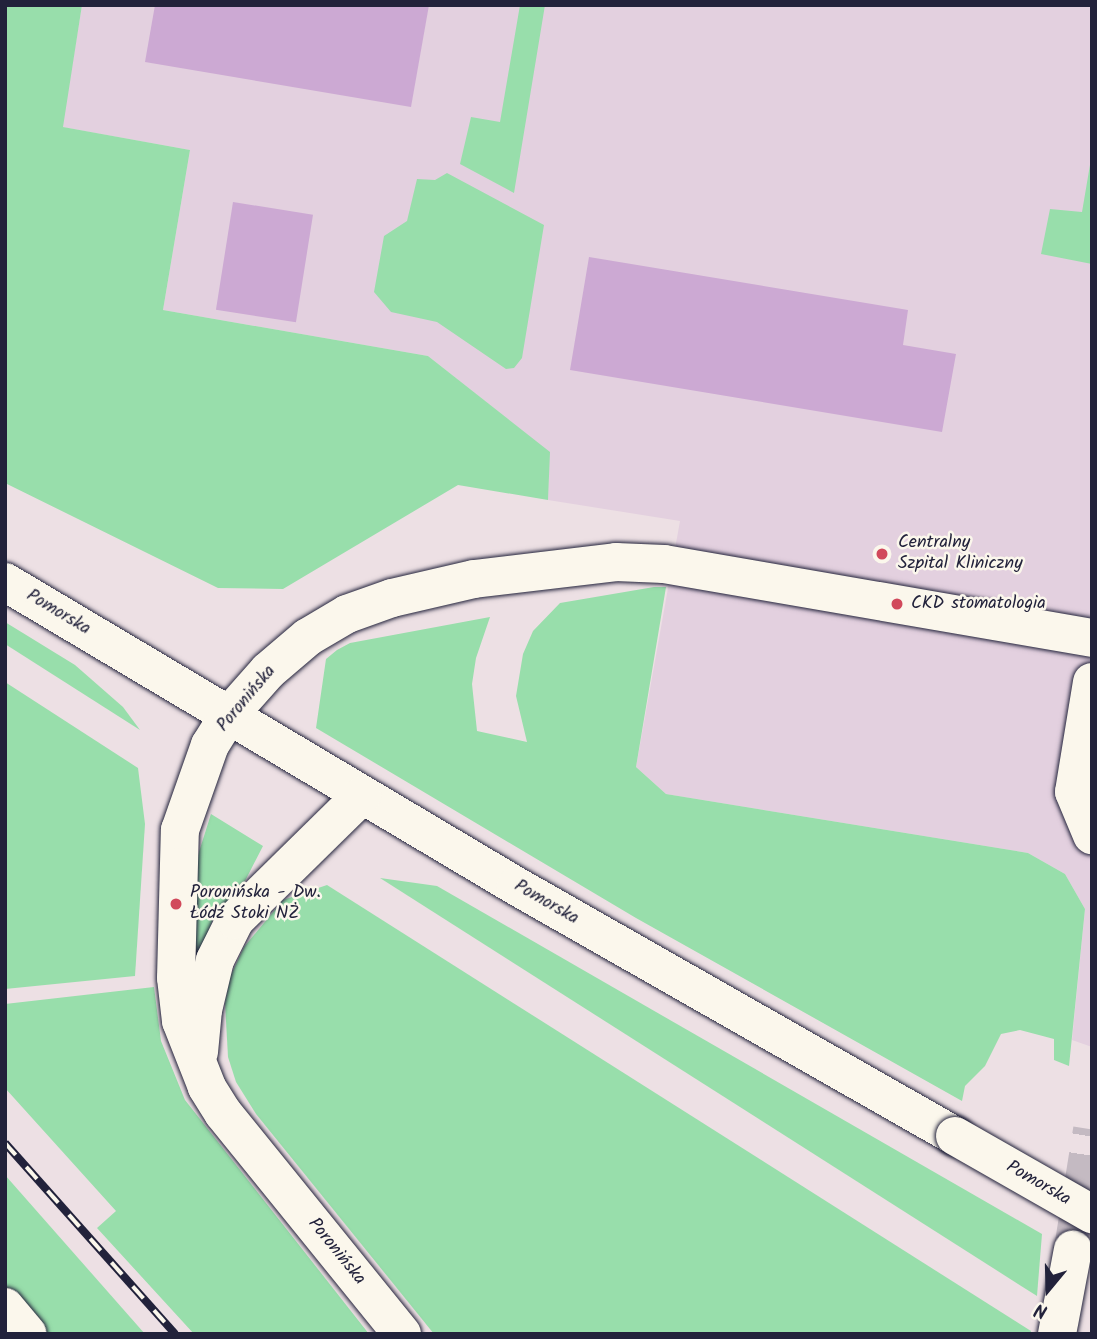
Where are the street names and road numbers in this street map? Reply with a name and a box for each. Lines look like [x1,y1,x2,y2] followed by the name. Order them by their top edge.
[22,585,94,641] street label: Pomorska
[213,661,281,737] street label: Poronińska
[510,876,582,930] street label: Pomorska
[1002,1157,1074,1211] street label: Pomorska
[302,1214,370,1290] street label: Poronińska

